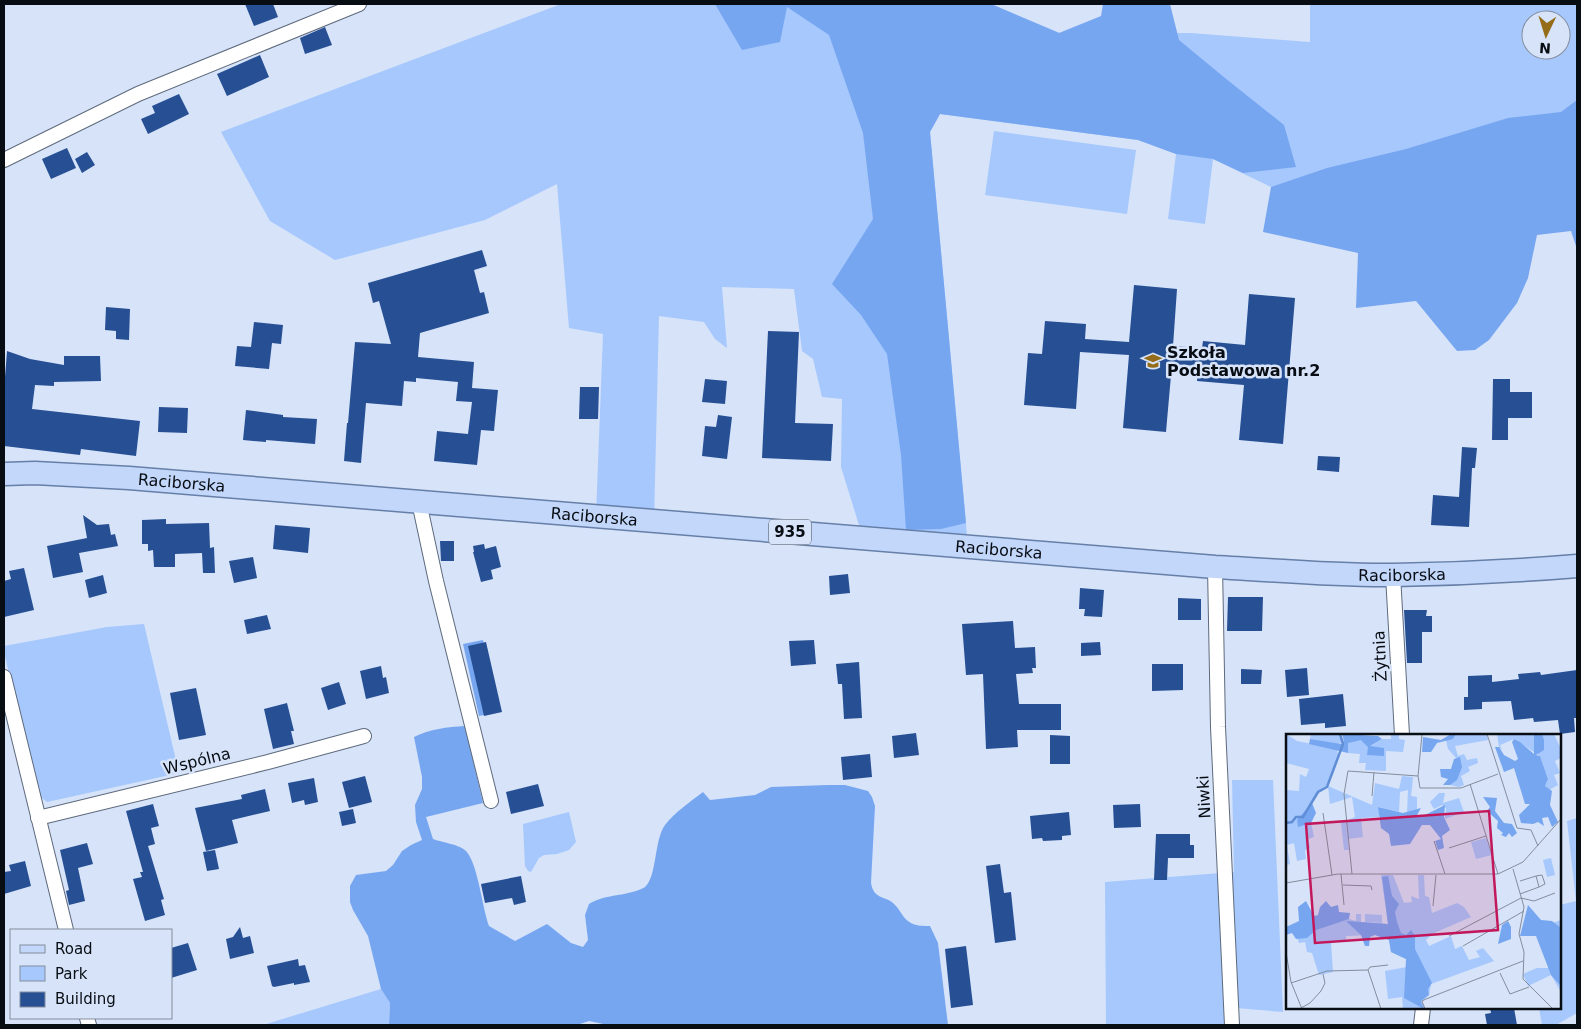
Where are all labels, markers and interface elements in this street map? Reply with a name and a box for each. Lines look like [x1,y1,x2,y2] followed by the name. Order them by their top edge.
[1521,10,1571,60] north arrow
[1539,40,1551,56] text: N
[1167,343,1320,380] place label: Szkoła Podstawowa nr.2
[1143,351,1163,371] school or university icon: Szkoła Podstawowa nr.2
[137,469,226,495] street label: Raciborska
[550,503,639,529] street label: Raciborska
[769,520,811,544] road number: 935
[955,536,1043,562] street label: Raciborska
[1358,564,1446,585] street label: Raciborska
[1369,630,1391,682] street label: Żytnia
[1286,734,1561,1009] inset map
[161,743,233,779] street label: Wspólna
[1193,775,1215,819] street label: Niwki
[10,929,172,1019] legend
[55,940,93,958] text: Road
[55,965,88,983] text: Park
[55,990,116,1008] text: Building

